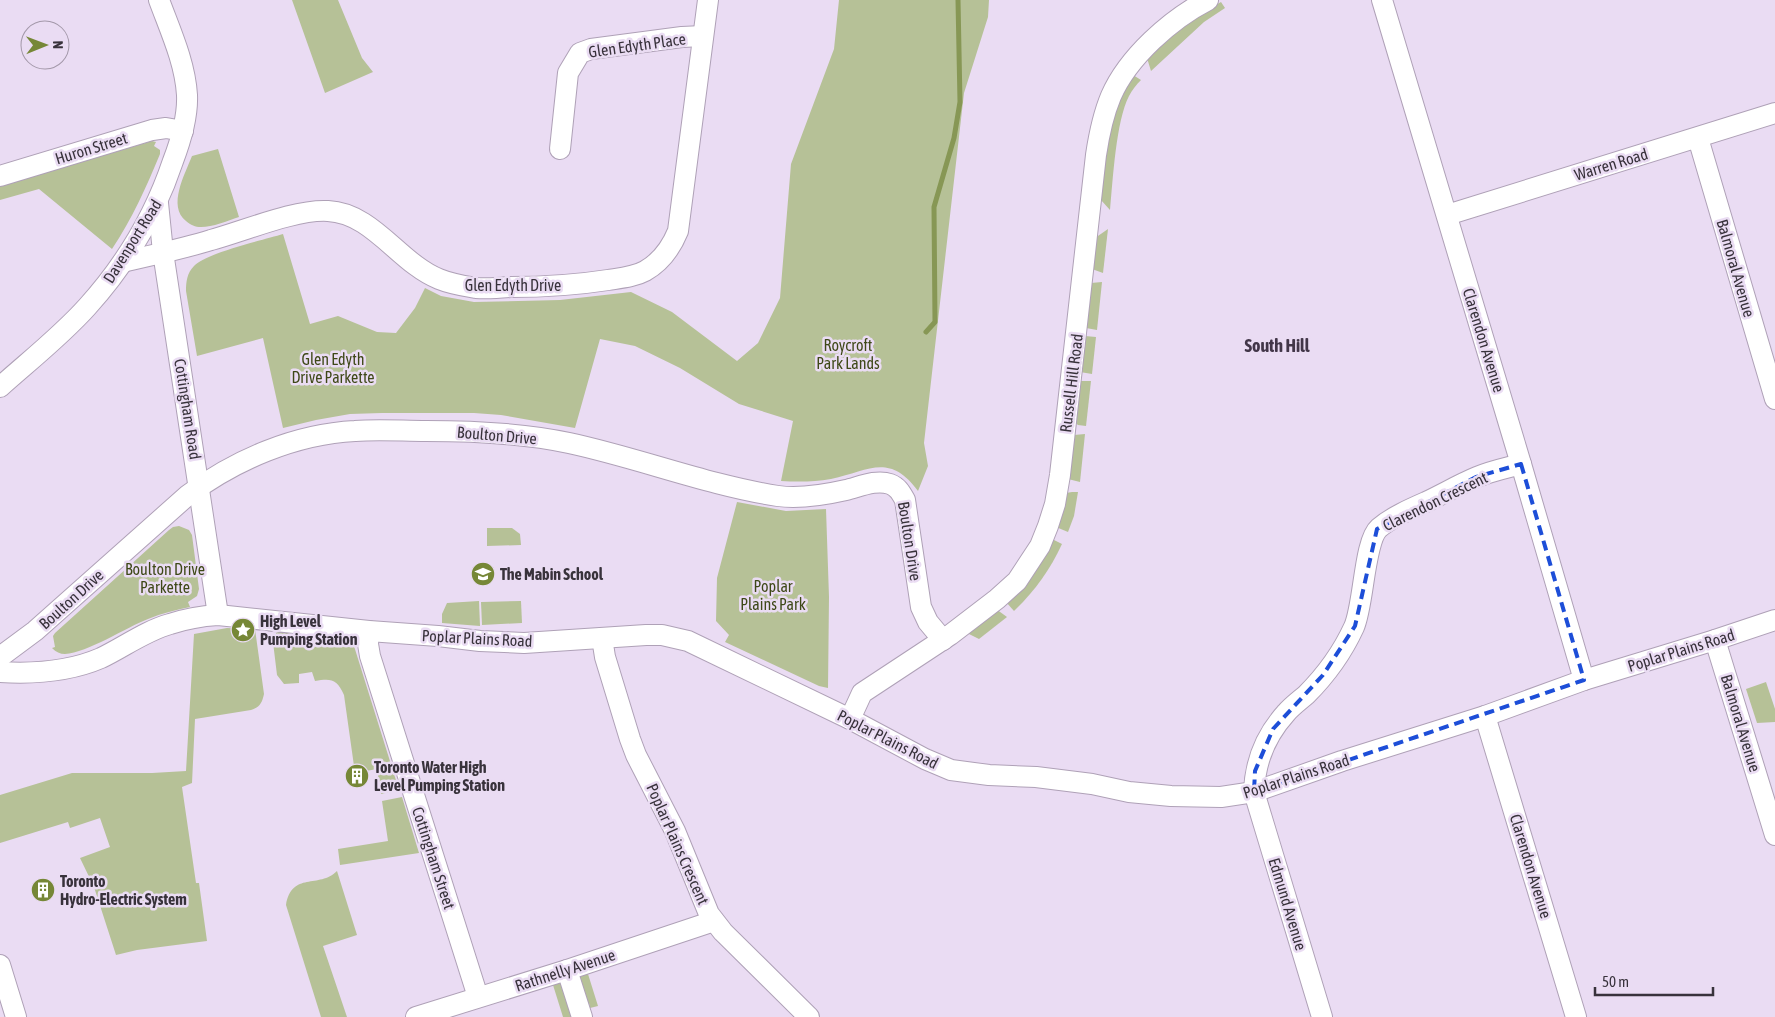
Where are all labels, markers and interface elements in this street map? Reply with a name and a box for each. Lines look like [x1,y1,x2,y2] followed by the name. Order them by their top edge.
[20,20,70,70] north arrow
[587,29,687,62] street label: Glen Edyth Place
[50,41,66,49] text: N
[53,128,130,167] street label: Huron Street
[1572,144,1650,184] street label: Warren Road
[99,196,166,287] street label: Davenport Road
[1713,217,1759,319] street label: Balmoral Avenue
[465,276,561,295] street label: Glen Edyth Drive
[1460,286,1508,394] street label: Clarendon Avenue
[1056,333,1086,433] street label: Russell Hill Road
[1244,335,1310,356] district label: South Hill
[816,336,880,372] park label: Roycroft Park Lands
[291,350,375,386] park label: Glen Edyth Drive Parkette
[170,357,205,461] street label: Cottingham Road
[456,423,538,447] street label: Boulton Drive
[1380,468,1491,534] street label: Clarendon Crescent
[895,500,925,582] street label: Boulton Drive
[125,560,205,596] park label: Boulton Drive Parkette
[470,561,496,587] school or university icon: The Mabin School
[500,565,604,583] place label: The Mabin School
[35,566,107,632] street label: Boulton Drive
[740,577,806,613] park label: Poplar Plains Park
[260,612,358,648] place label: High Level Pumping Station
[230,617,256,643] place icon: High Level Pumping Station
[1625,625,1737,676] street label: Poplar Plains Road
[421,626,533,651] street label: Poplar Plains Road
[1718,672,1764,774] street label: Balmoral Avenue
[834,706,941,773] street label: Poplar Plains Road
[1241,750,1352,803] street label: Poplar Plains Road
[374,758,505,794] place label: Toronto Water High Level Pumping Station
[344,763,370,789] building icon: Toronto Water High Level Pumping Station
[642,781,713,908] street label: Poplar Plains Crescent
[408,805,459,912] street label: Cottingham Street
[1507,812,1555,920] street label: Clarendon Avenue
[1265,856,1311,952] street label: Edmund Avenue
[60,872,187,908] place label: Toronto Hydro-Electric System
[30,877,56,903] building icon: Toronto Hydro-Electric System
[513,945,618,996] street label: Rathnelly Avenue
[1595,964,1712,996] scale bar
[1602,973,1629,990] text: 50 m

